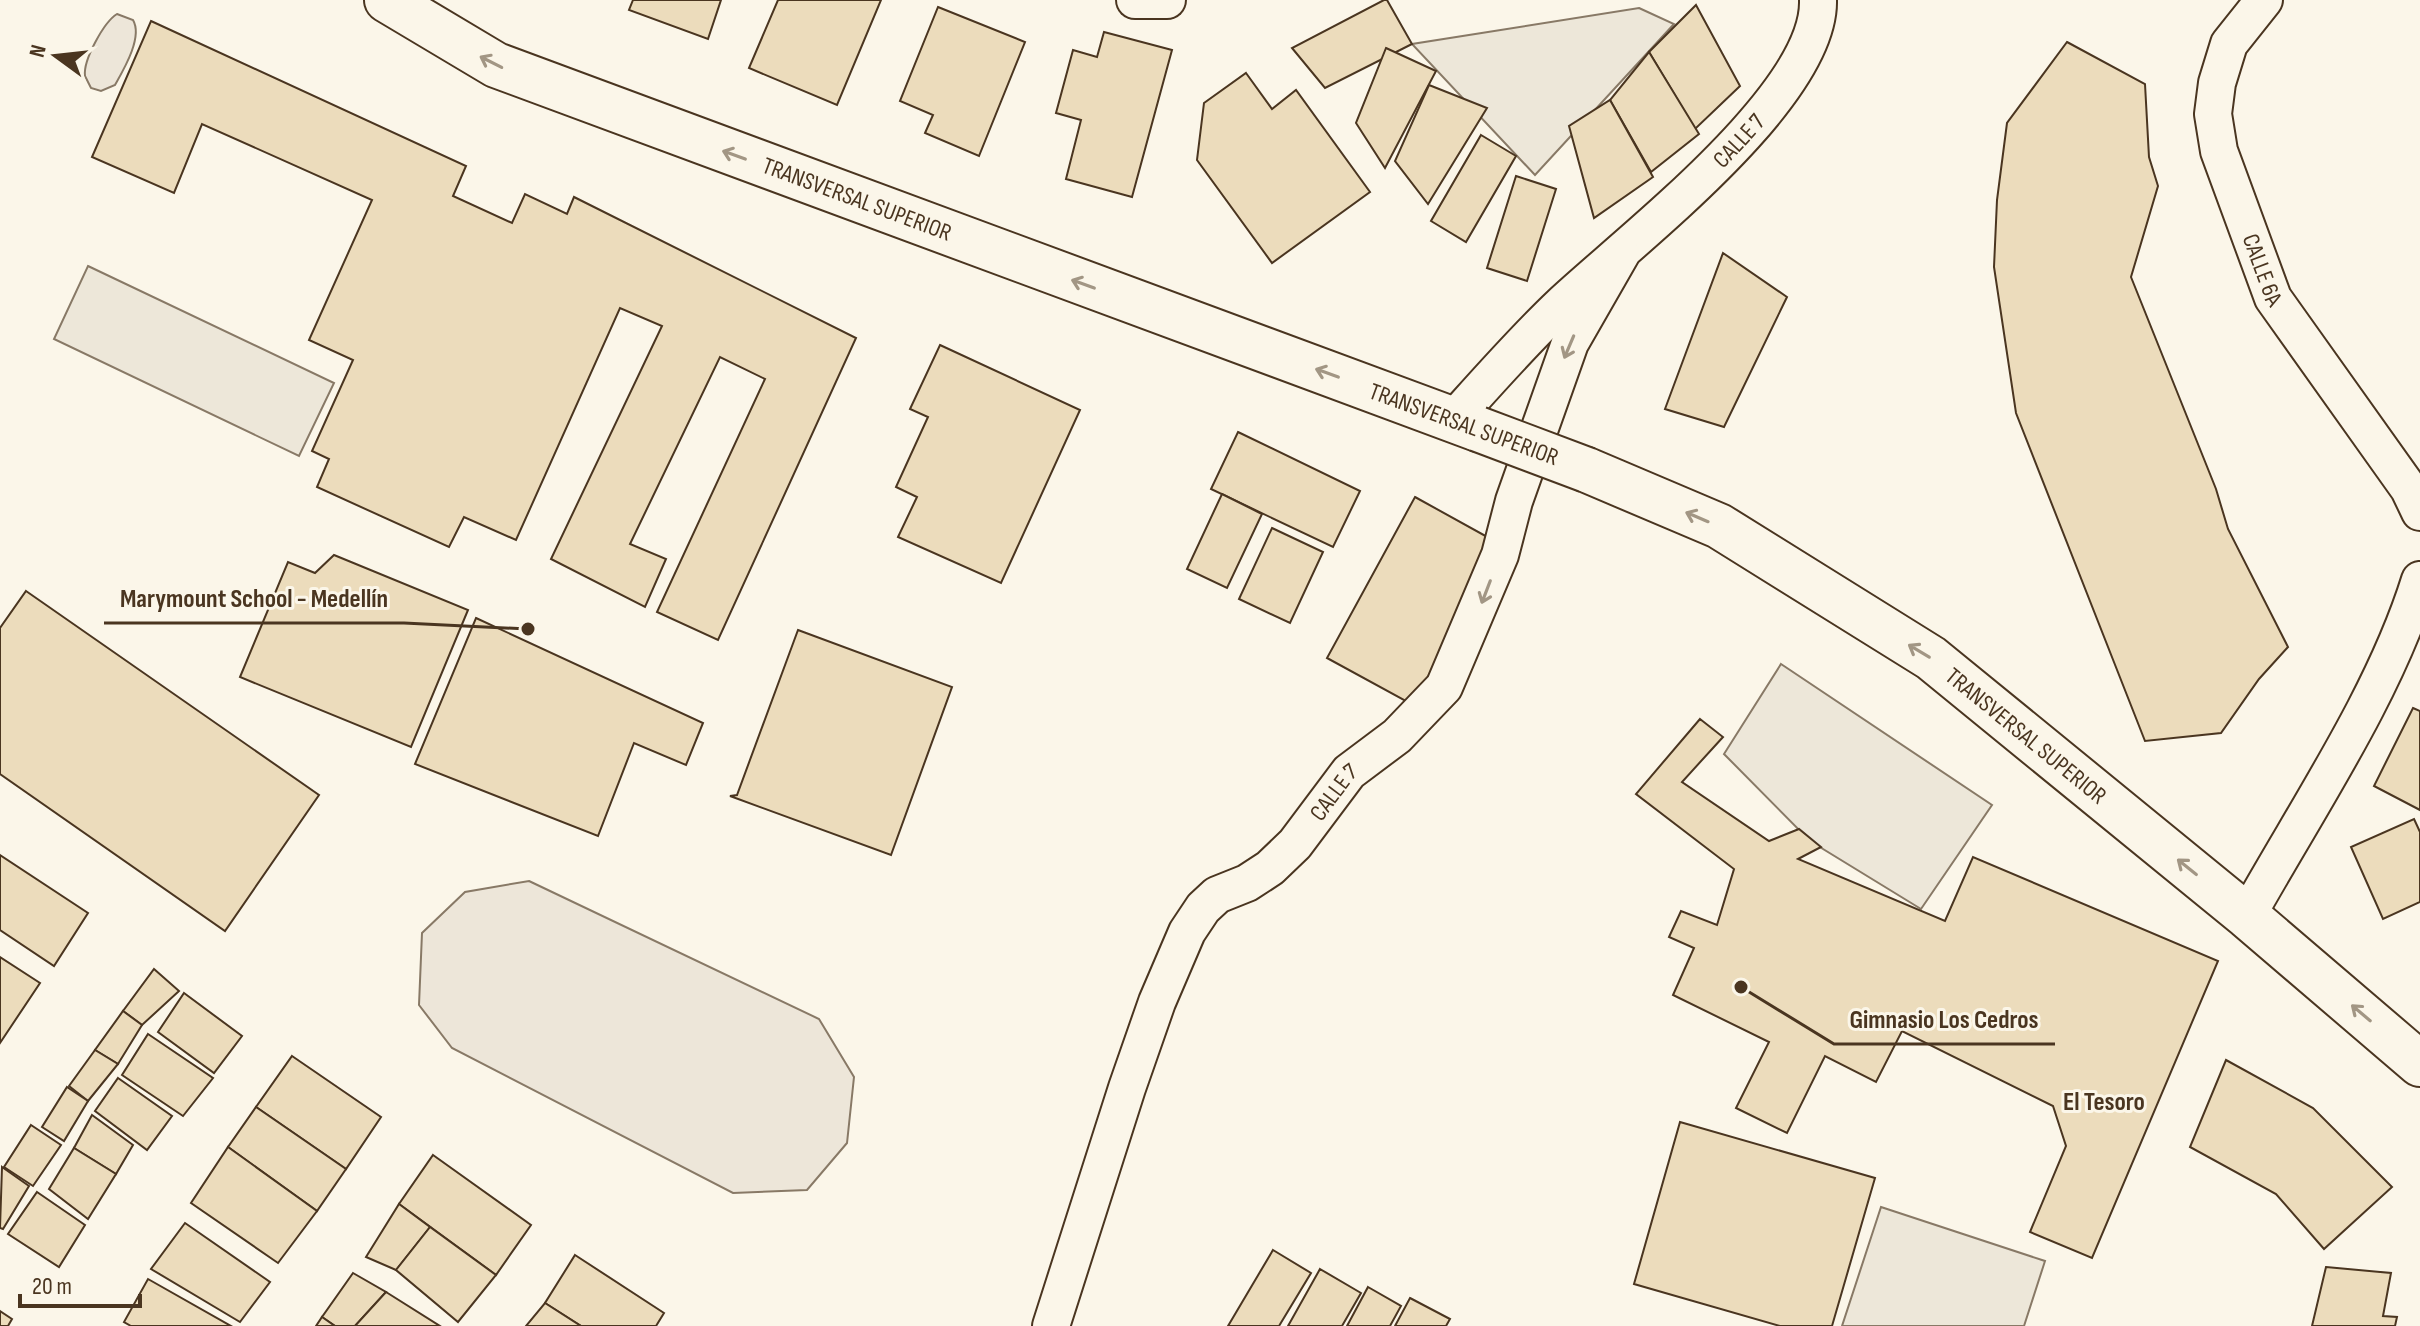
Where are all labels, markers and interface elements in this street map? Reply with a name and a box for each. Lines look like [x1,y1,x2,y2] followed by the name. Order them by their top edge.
[16,16,96,96] north arrow
[24,42,53,60] text: N
[480,53,504,69] one-way arrow
[1707,108,1772,174] street label: CALLE 7
[722,147,747,162] one-way arrow
[758,151,956,248] street label: TRANSVERSAL SUPERIOR
[2236,230,2289,313] street label: CALLE 6A
[1071,276,1096,290] one-way arrow
[1561,334,1576,359] one-way arrow
[1315,365,1340,380] one-way arrow
[1365,377,1563,472] street label: TRANSVERSAL SUPERIOR
[1685,508,1710,523] one-way arrow
[104,573,404,623] callout: Marymount School - Medellín
[1478,580,1492,604] one-way arrow
[120,584,388,615] text: Marymount School - Medellín
[1908,643,1931,659] one-way arrow
[1939,662,2112,810] street label: TRANSVERSAL SUPERIOR
[1304,757,1363,827] street label: CALLE 7
[2177,858,2197,876] one-way arrow
[1834,994,2055,1044] callout: Gimnasio Los Cedros
[2352,1004,2372,1022] one-way arrow
[1849,1005,2039,1036] text: Gimnasio Los Cedros
[2063,1087,2145,1118] district label: El Tesoro
[20,1258,140,1308] scale bar
[32,1272,72,1301] text: 20 m

